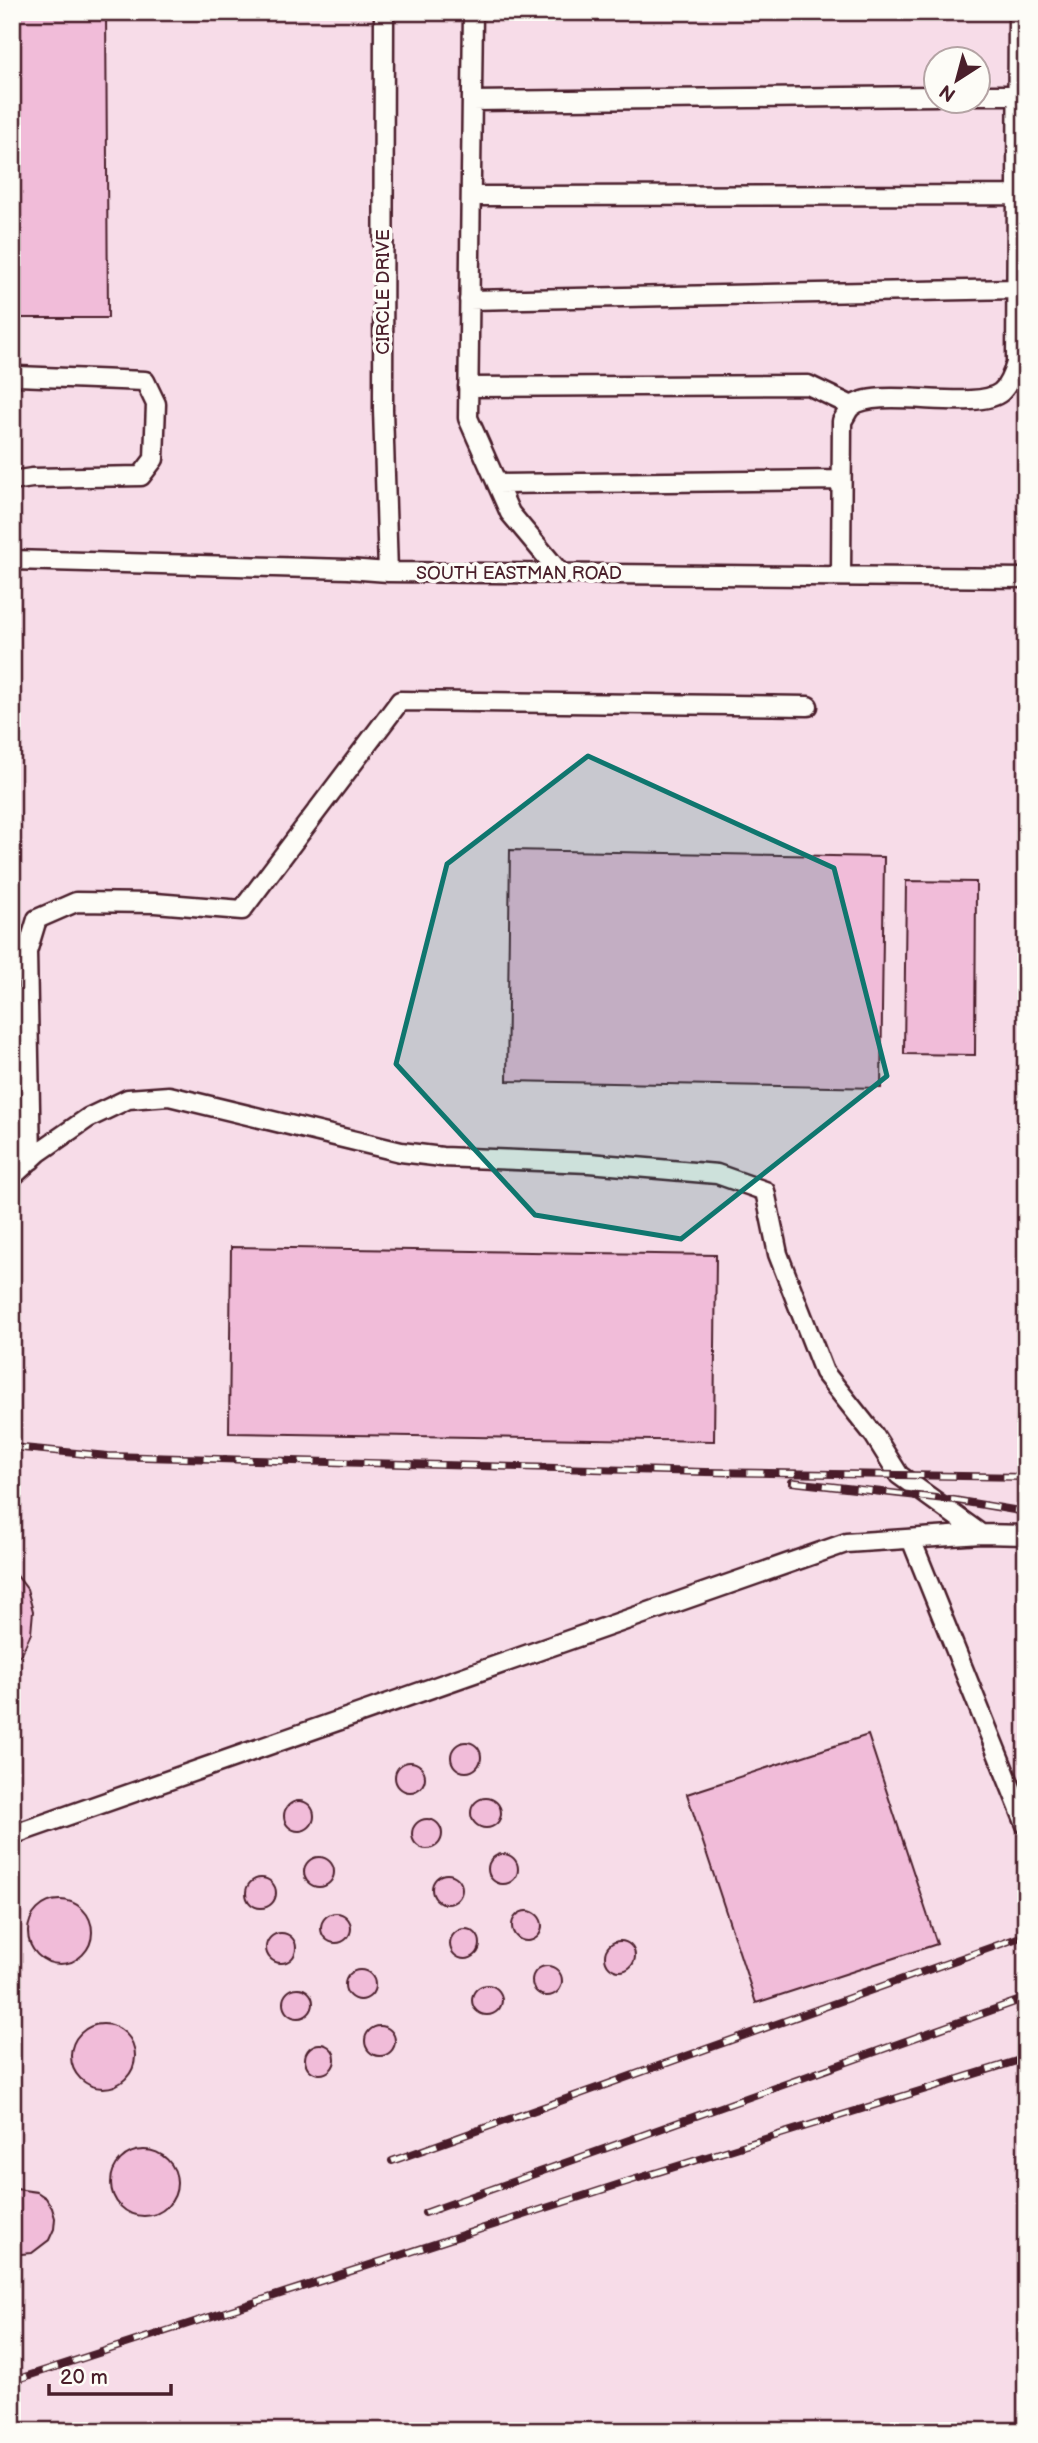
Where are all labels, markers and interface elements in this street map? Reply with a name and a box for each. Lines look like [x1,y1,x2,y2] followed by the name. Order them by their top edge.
[922,46,992,116] north arrow
[935,79,960,106] text: N
[373,229,394,355] street label: CIRCLE DRIVE
[416,563,622,584] street label: SOUTH EASTMAN ROAD
[49,2352,172,2396] scale bar
[60,2365,108,2390] text: 20 m

